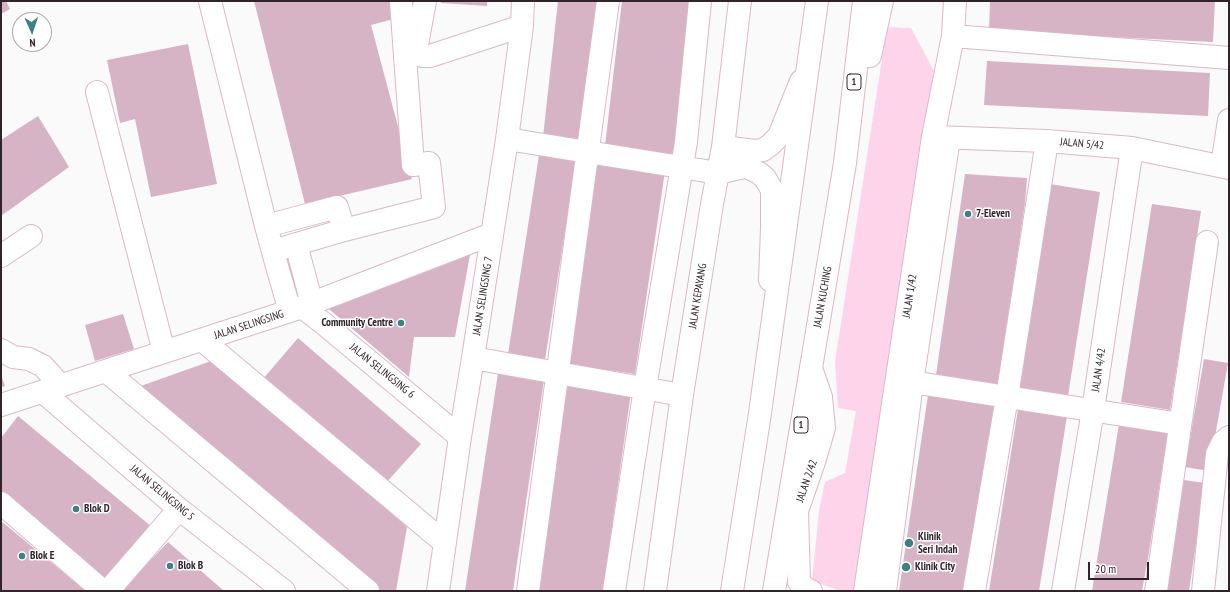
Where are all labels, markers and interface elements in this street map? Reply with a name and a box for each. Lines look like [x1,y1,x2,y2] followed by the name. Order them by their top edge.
[12,12,52,52] north arrow
[29,36,36,50] text: N
[847,74,861,90] road number: 1
[1059,136,1105,152] street label: JALAN 5/42
[976,207,1010,221] place label: 7-Eleven
[963,209,973,219] marker: 7-Eleven
[470,256,496,336] street label: JALAN SELINGSING 7
[686,262,710,330] street label: JALAN KEPAYANG
[811,265,835,329] street label: JALAN KUCHING
[900,273,920,319] street label: JALAN 1/42
[213,308,285,342] street label: JALAN SELINGSING
[321,316,393,330] place label: Community Centre
[396,318,406,328] marker: Community Centre
[347,341,417,401] street label: JALAN SELINGSING 6
[1089,347,1109,393] street label: JALAN 4/42
[794,417,808,433] road number: 1
[794,458,820,504] street label: JALAN 2/42
[127,462,197,524] street label: JALAN SELINGSING 5
[84,502,110,516] place label: Blok D
[71,504,81,514] marker: Blok D
[918,530,957,556] place label: Klinik Seri Indah
[903,537,915,549] marker: Klinik Seri Indah
[30,549,54,563] place label: Blok E
[17,551,27,561] marker: Blok E
[1090,554,1151,580] scale bar
[178,559,203,573] place label: Blok B
[915,560,955,574] place label: Klinik City
[165,561,175,571] marker: Blok B
[900,561,912,573] marker: Klinik City
[1095,561,1116,576] text: 20 m

